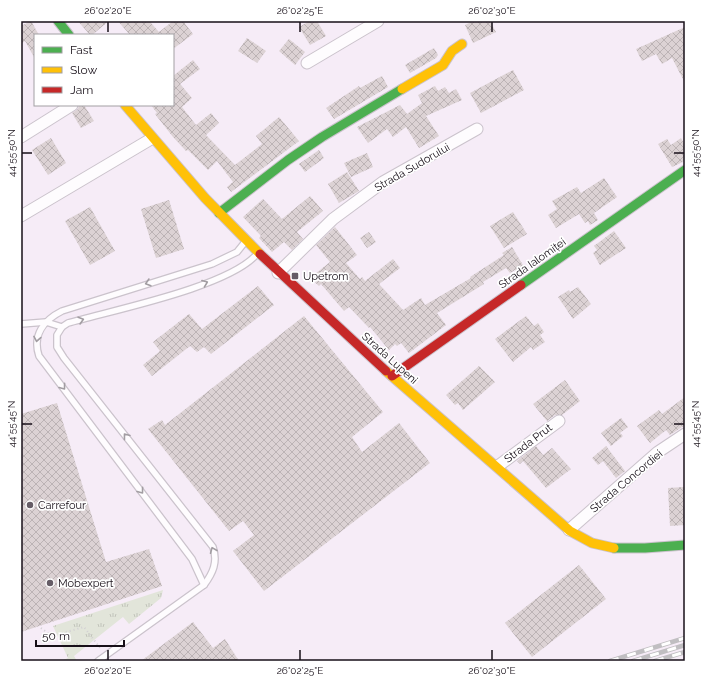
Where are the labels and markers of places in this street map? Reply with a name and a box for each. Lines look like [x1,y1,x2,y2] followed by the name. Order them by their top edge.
[303,270,348,283] place label: Upetrom
[290,271,300,281] marker: Upetrom
[38,499,86,512] place label: Carrefour
[25,500,35,510] marker: Carrefour
[58,577,114,590] place label: Mobexpert
[45,578,55,588] marker: Mobexpert

